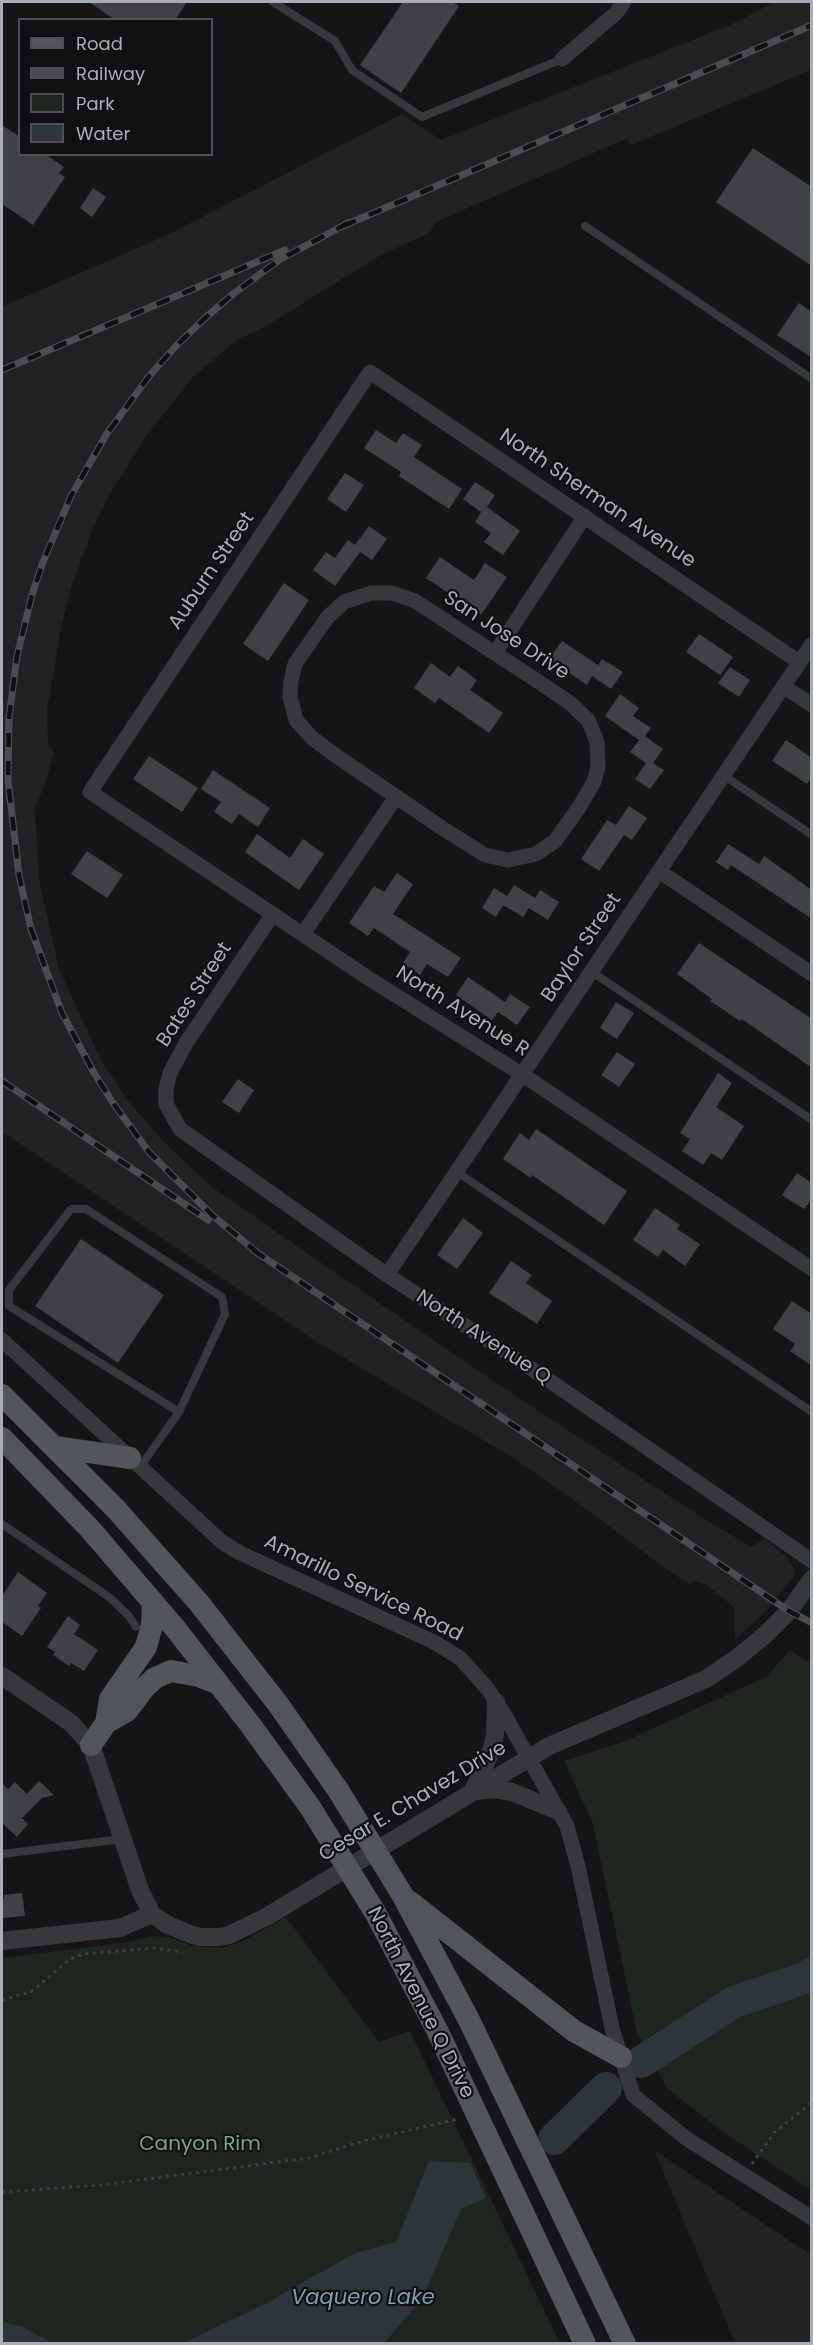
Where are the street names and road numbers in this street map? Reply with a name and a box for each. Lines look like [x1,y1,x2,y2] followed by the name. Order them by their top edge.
[494,424,700,574] street label: North Sherman Avenue
[164,508,260,634] street label: Auburn Street
[439,586,573,686] street label: San Jose Drive
[537,889,627,1007] street label: Baylor Street
[152,938,238,1052] street label: Bates Street
[391,961,533,1063] street label: North Avenue R
[411,1285,555,1391] street label: North Avenue Q
[260,1531,466,1647] street label: Amarillo Service Road
[315,1737,511,1867] street label: Cesar E. Chavez Drive
[361,1903,479,2103] street label: North Avenue Q Drive

